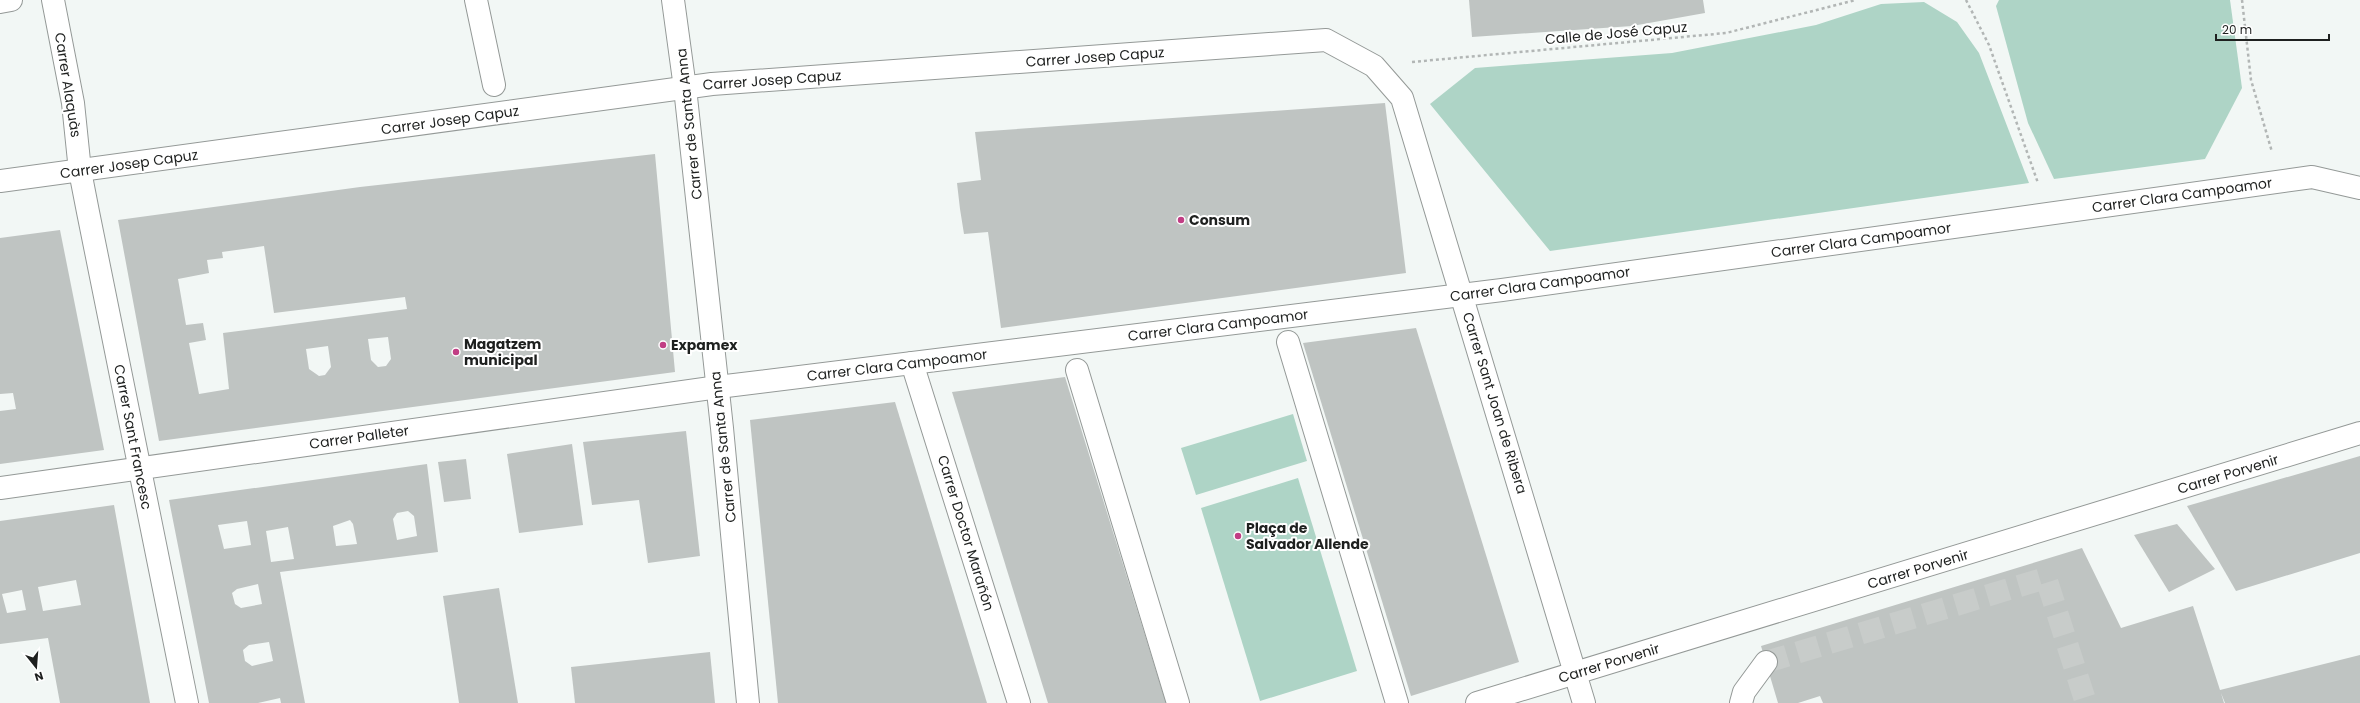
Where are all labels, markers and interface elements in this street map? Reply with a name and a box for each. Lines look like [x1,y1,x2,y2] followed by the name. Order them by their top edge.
[2216,16,2329,42] scale bar
[1544,17,1688,49] street label: Calle de José Capuz
[2222,21,2252,38] text: 20 m
[50,31,86,139] street label: Carrer Alaquàs
[1025,42,1165,72] street label: Carrer Josep Capuz
[671,47,707,201] street label: Carrer de Santa Anna
[702,65,842,95] street label: Carrer Josep Capuz
[380,100,520,140] street label: Carrer Josep Capuz
[59,144,199,184] street label: Carrer Josep Capuz
[2091,172,2273,218] street label: Carrer Clara Campoamor
[1189,210,1250,230] place label: Consum
[1176,215,1186,225] marker: Consum
[1770,217,1952,263] street label: Carrer Clara Campoamor
[1449,261,1631,307] street label: Carrer Clara Campoamor
[1127,304,1309,346] street label: Carrer Clara Campoamor
[1458,310,1532,496] street label: Carrer Sant Joan de Ribera
[464,334,542,370] place label: Magatzem municipal
[671,335,738,355] place label: Expamex
[658,340,668,350] marker: Expamex
[806,344,988,386] street label: Carrer Clara Campoamor
[451,347,461,357] marker: Magatzem municipal
[109,363,157,511] street label: Carrer Sant Francesc
[705,370,741,524] street label: Carrer de Santa Anna
[308,420,410,454] street label: Carrer Palleter
[2175,449,2281,499] street label: Carrer Porvenir
[933,453,999,613] street label: Carrer Doctor Marañón
[1246,518,1369,554] place label: Plaça de Salvador Allende
[1233,531,1243,541] marker: Plaça de Salvador Allende
[1865,544,1971,594] street label: Carrer Porvenir
[1556,638,1662,688] street label: Carrer Porvenir
[16,647,56,687] north arrow
[33,668,45,685] text: N

